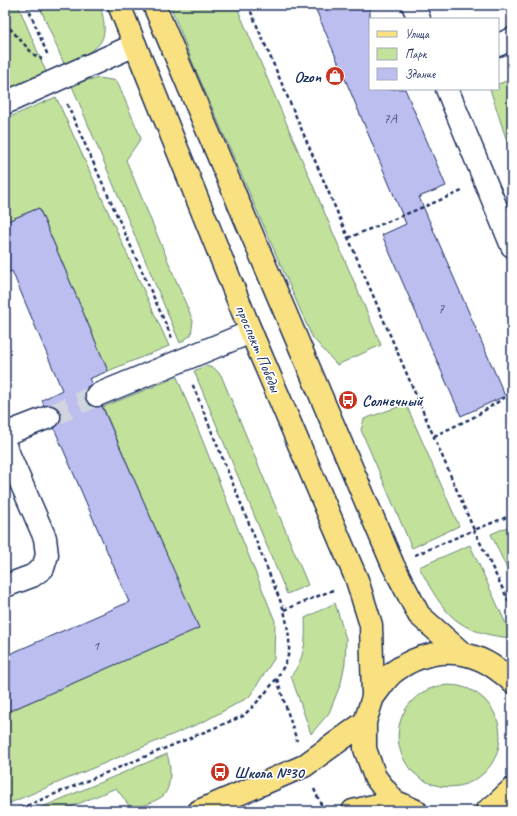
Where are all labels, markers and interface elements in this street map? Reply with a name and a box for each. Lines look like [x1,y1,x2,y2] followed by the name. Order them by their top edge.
[369,18,499,90] legend
[405,26,430,42] text: Улица
[405,46,428,62] text: Парк
[324,65,346,87] shop icon: Ozon
[405,66,436,82] text: Здание
[294,67,322,87] place label: Ozon
[383,110,398,127] house number: 7А
[438,300,445,317] house number: 7
[231,302,286,397] street label: проспект Победы
[337,389,359,411] bus stop icon: Солнечный
[362,391,424,411] place label: Солнечный
[93,637,100,654] house number: 1
[209,761,231,783] bus stop icon: Школа №30
[234,763,305,783] place label: Школа №30

